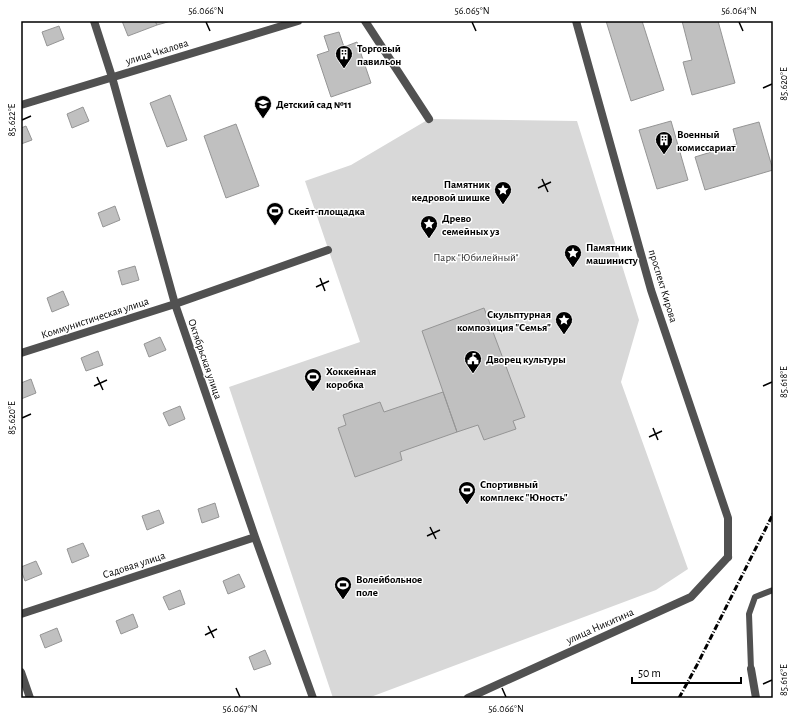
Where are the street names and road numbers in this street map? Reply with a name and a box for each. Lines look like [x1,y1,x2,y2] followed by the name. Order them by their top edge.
[123,37,190,67] street label: улица Чкалова
[647,248,679,324] street label: проспект Кирова
[40,295,150,341] street label: Коммунистическая улица
[186,317,224,401] street label: Октябрьская улица
[101,550,167,580] street label: Садовая улица
[564,606,635,646] street label: улица Никитина

